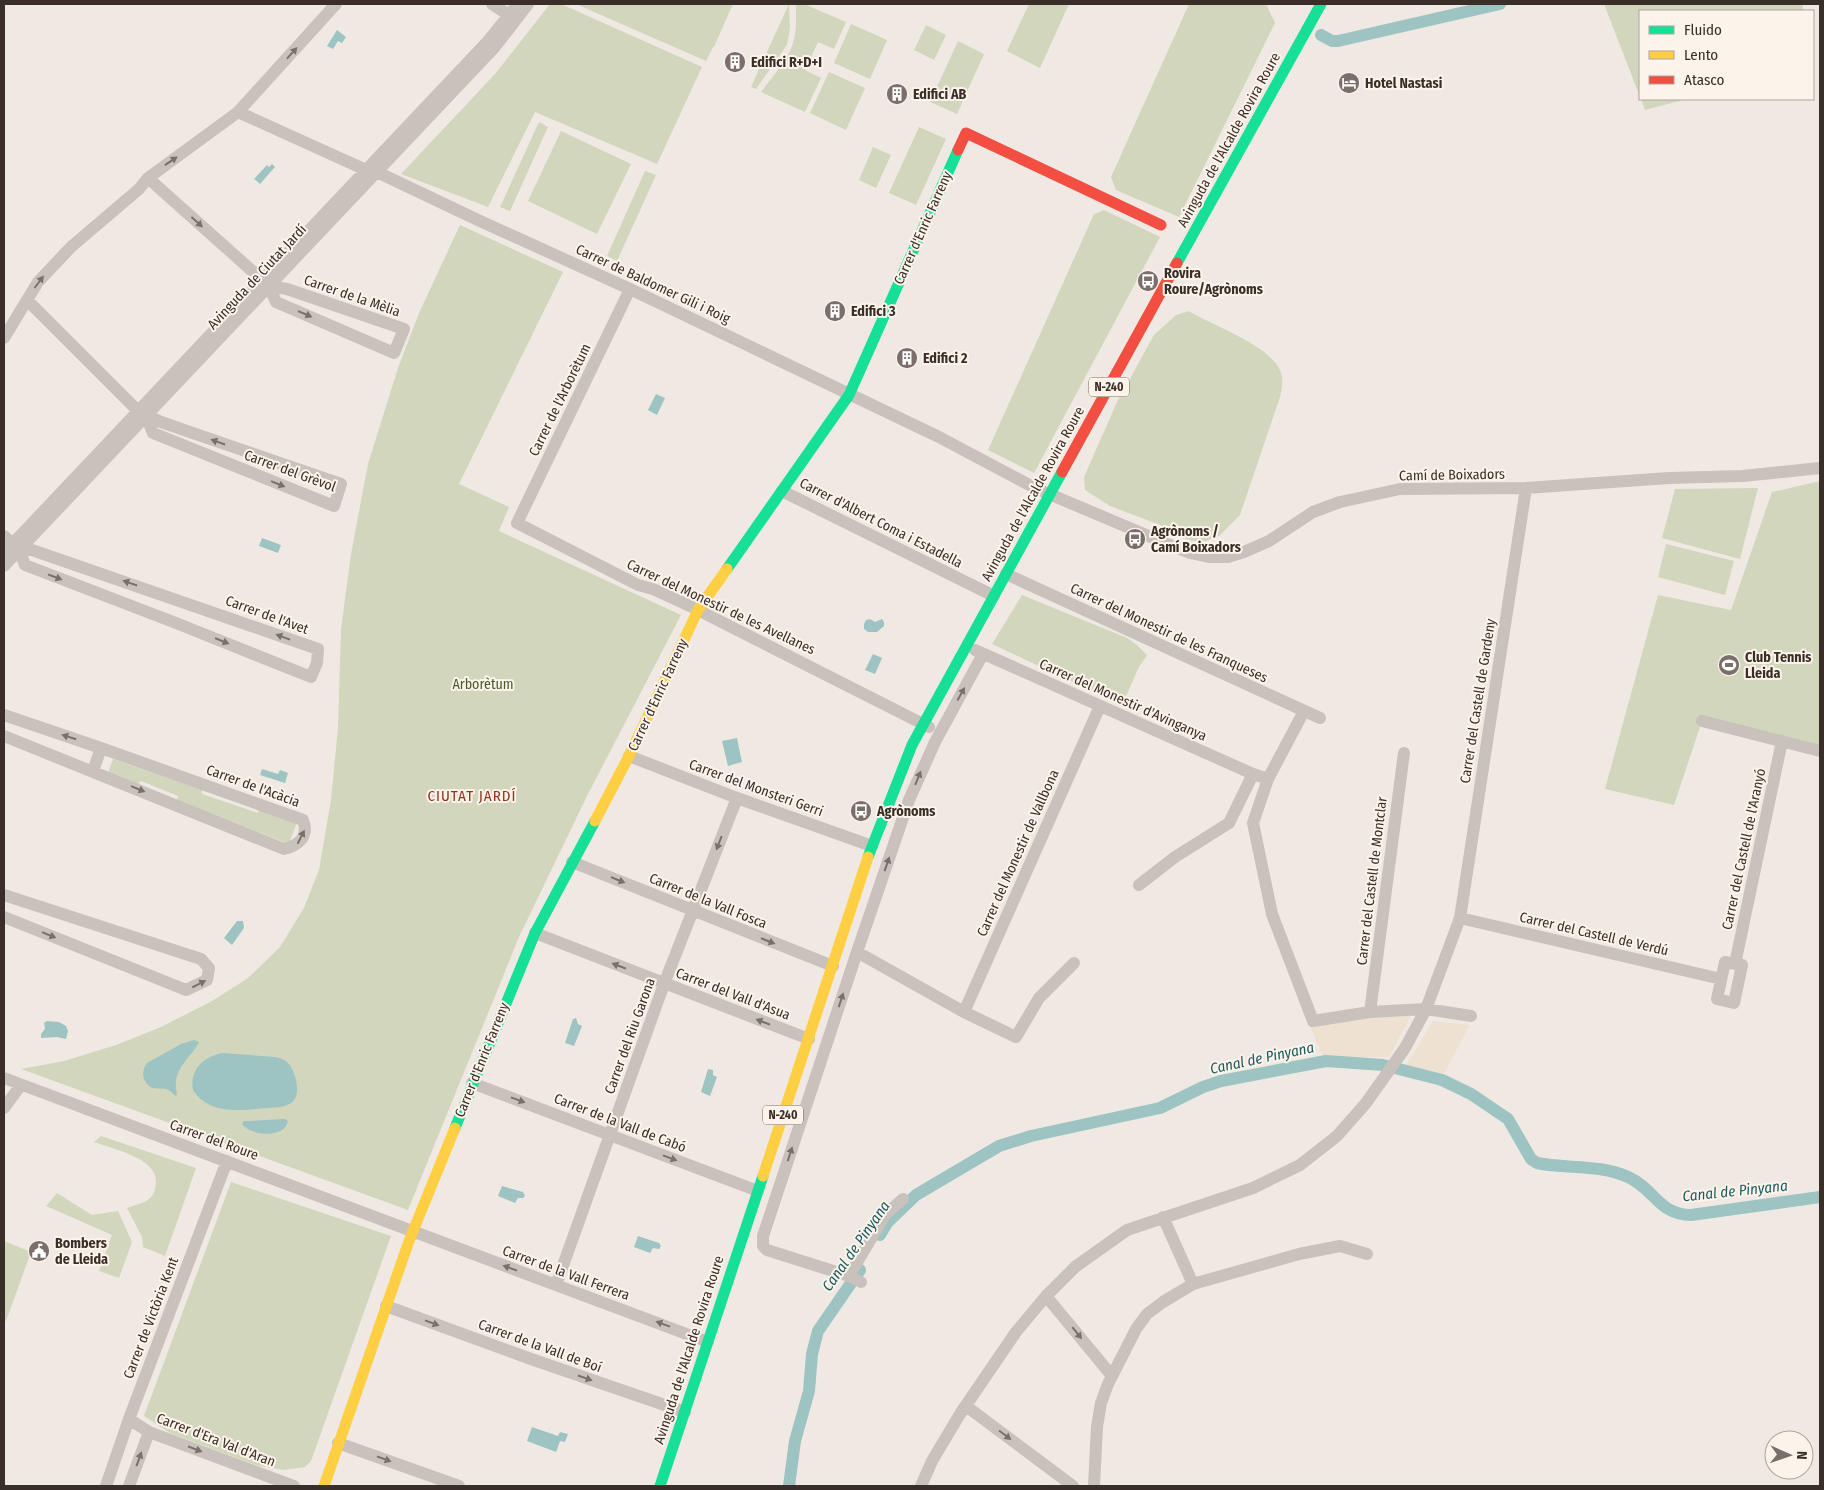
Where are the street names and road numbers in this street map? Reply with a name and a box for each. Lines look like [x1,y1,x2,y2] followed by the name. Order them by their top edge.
[1174,50,1284,230] street label: Avinguda de l'Alcalde Rovira Roure
[890,168,956,287] street label: Carrer d'Enric Farreny
[204,221,310,333] street label: Avinguda de Ciutat Jardí
[573,241,733,327] street label: Carrer de Baldomer Gili i Roig
[302,272,403,320] street label: Carrer de la Mèlia
[525,341,595,459] street label: Carrer de l'Arborètum
[1089,378,1129,397] road number: N-240
[978,404,1088,584] street label: Avinguda de l'Alcalde Rovira Roure
[242,447,338,496] street label: Carrer del Grèvol
[1399,466,1505,484] street label: Camí de Boixadors
[797,474,965,572] street label: Carrer d'Albert Coma i Estadella
[624,556,818,658] street label: Carrer del Monestir de les Avellanes
[1067,580,1271,686] street label: Carrer del Monestir de les Franqueses
[223,592,311,638] street label: Carrer de l'Avet
[1457,617,1500,785] street label: Carrer del Castell de Gardeny
[624,635,692,754] street label: Carrer d'Enric Farreny
[1037,655,1209,745] street label: Carrer del Monestir d'Avinganya
[687,756,825,820] street label: Carrer del Monsteri Gerri
[204,761,302,811] street label: Carrer de l'Acàcia
[973,767,1063,939] street label: Carrer del Monestir de Vallbona
[1719,767,1769,931] street label: Carrer del Castell de l'Aranyó
[1353,796,1391,966] street label: Carrer del Castell de Montclar
[647,870,769,932] street label: Carrer de la Vall Fosca
[1518,909,1670,959] street label: Carrer del Castell de Verdú
[673,964,793,1024] street label: Carrer del Vall d'Asua
[601,975,659,1096] street label: Carrer del Riu Garona
[451,1000,513,1120] street label: Carrer d'Enric Farreny
[552,1090,688,1156] street label: Carrer de la Vall de Cabó
[763,1106,803,1124] road number: N-240
[167,1116,261,1164] street label: Carrer del Roure
[500,1242,632,1304] street label: Carrer de la Vall Ferrera
[120,1254,182,1381] street label: Carrer de Victòria Kent
[650,1254,728,1446] street label: Avinguda de l'Alcalde Rovira Roure
[476,1316,604,1376] street label: Carrer de la Vall de Boí
[154,1410,278,1470] street label: Carrer d'Era Val d'Aran

